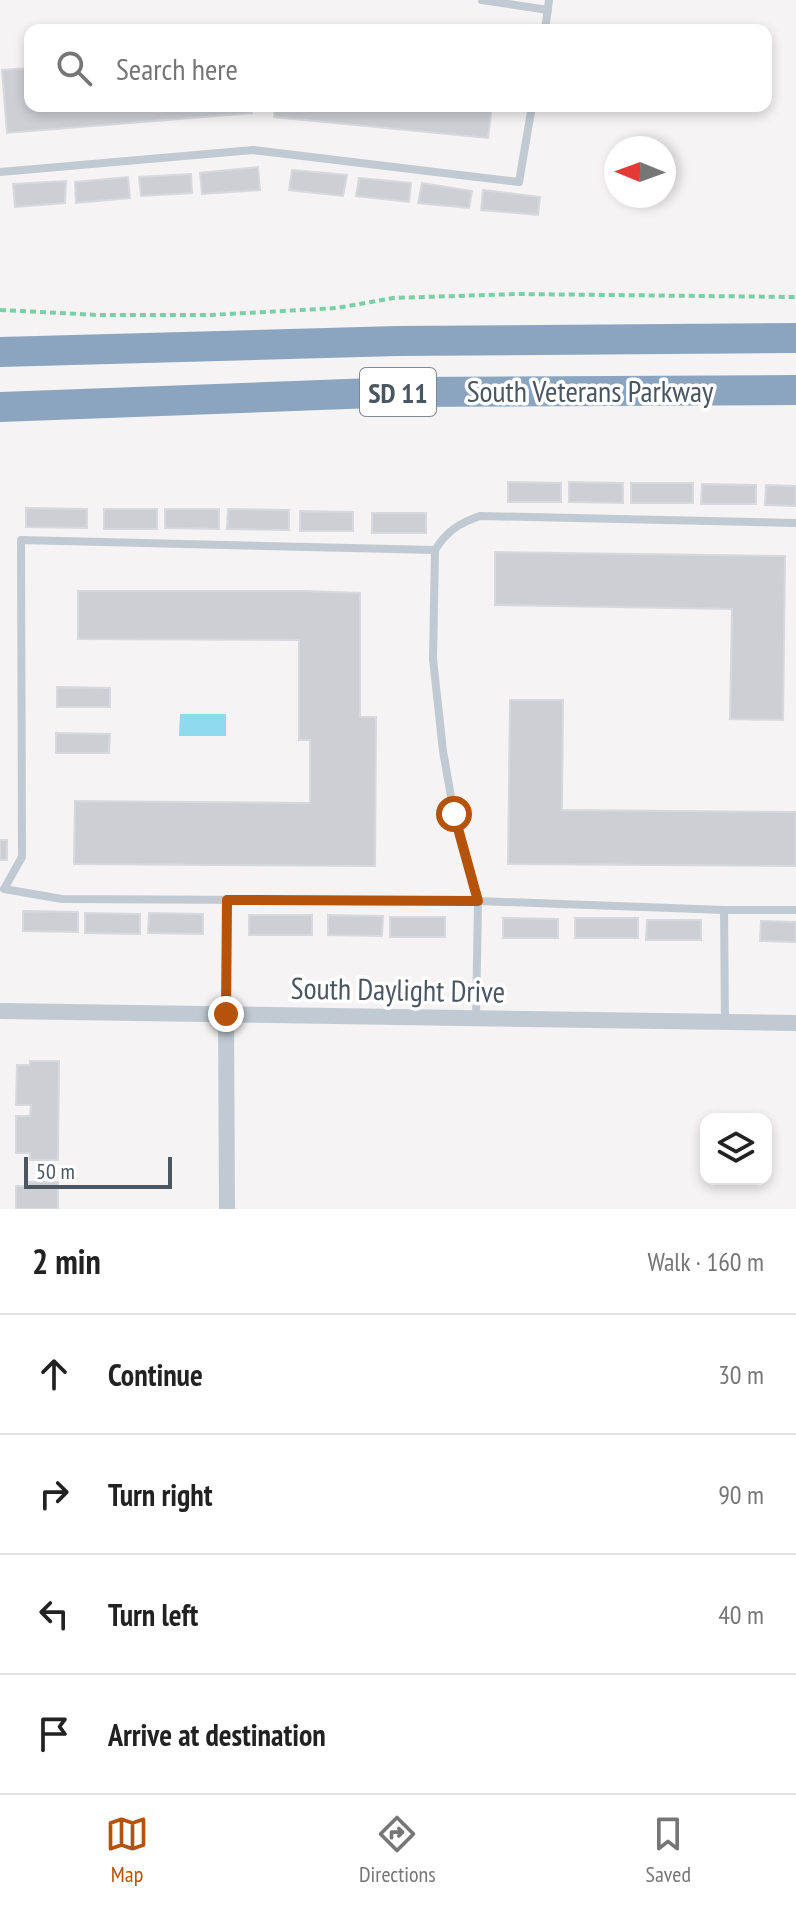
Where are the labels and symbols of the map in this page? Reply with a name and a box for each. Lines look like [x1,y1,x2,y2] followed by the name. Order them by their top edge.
[604,136,676,208] north arrow
[360,368,436,416] road number: SD 11
[467,371,714,410] street label: South Veterans Parkway
[436,796,472,832] route start
[290,968,506,1010] street label: South Daylight Drive
[208,996,244,1032] route end
[24,1153,172,1189] scale bar

